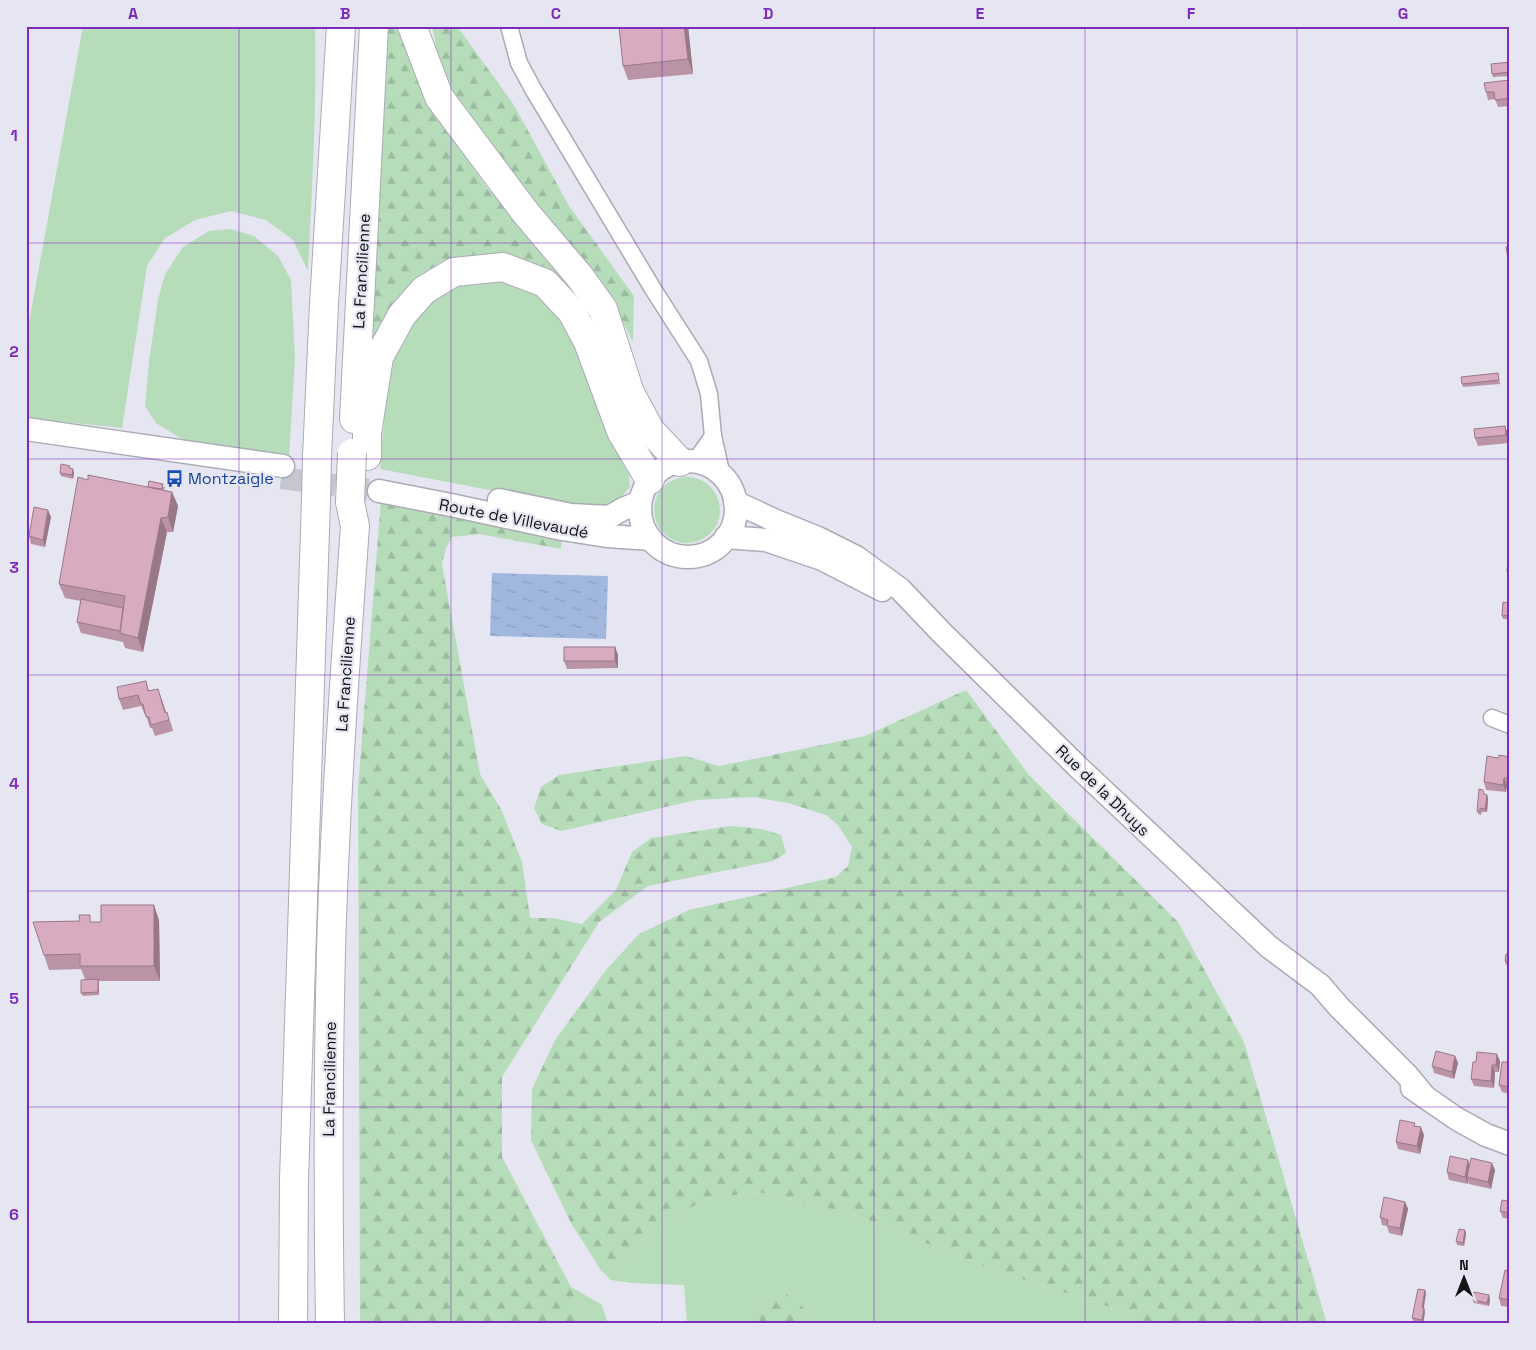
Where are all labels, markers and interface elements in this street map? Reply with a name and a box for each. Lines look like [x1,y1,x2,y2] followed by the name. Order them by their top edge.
[128,3,138,24] text: A
[340,3,350,24] text: B
[551,3,561,24] text: C
[763,3,773,24] text: D
[976,3,985,24] text: E
[1187,3,1196,24] text: F
[1398,3,1408,24] text: G
[10,125,18,146] text: 1
[348,213,375,329] street label: La Francilienne
[9,341,19,362] text: 2
[164,468,184,488] bus stop icon: Montzaigle
[188,468,274,489] place label: Montzaigle
[437,494,590,543] street label: Route de Villevaudé
[9,557,19,578] text: 3
[331,616,360,732] street label: La Francilienne
[1051,740,1154,841] street label: Rue de la Dhuys
[9,773,19,794] text: 4
[9,988,19,1009] text: 5
[318,1021,341,1137] street label: La Francilienne
[9,1204,19,1225] text: 6
[1438,1252,1488,1302] north arrow
[1459,1256,1469,1274] text: N

